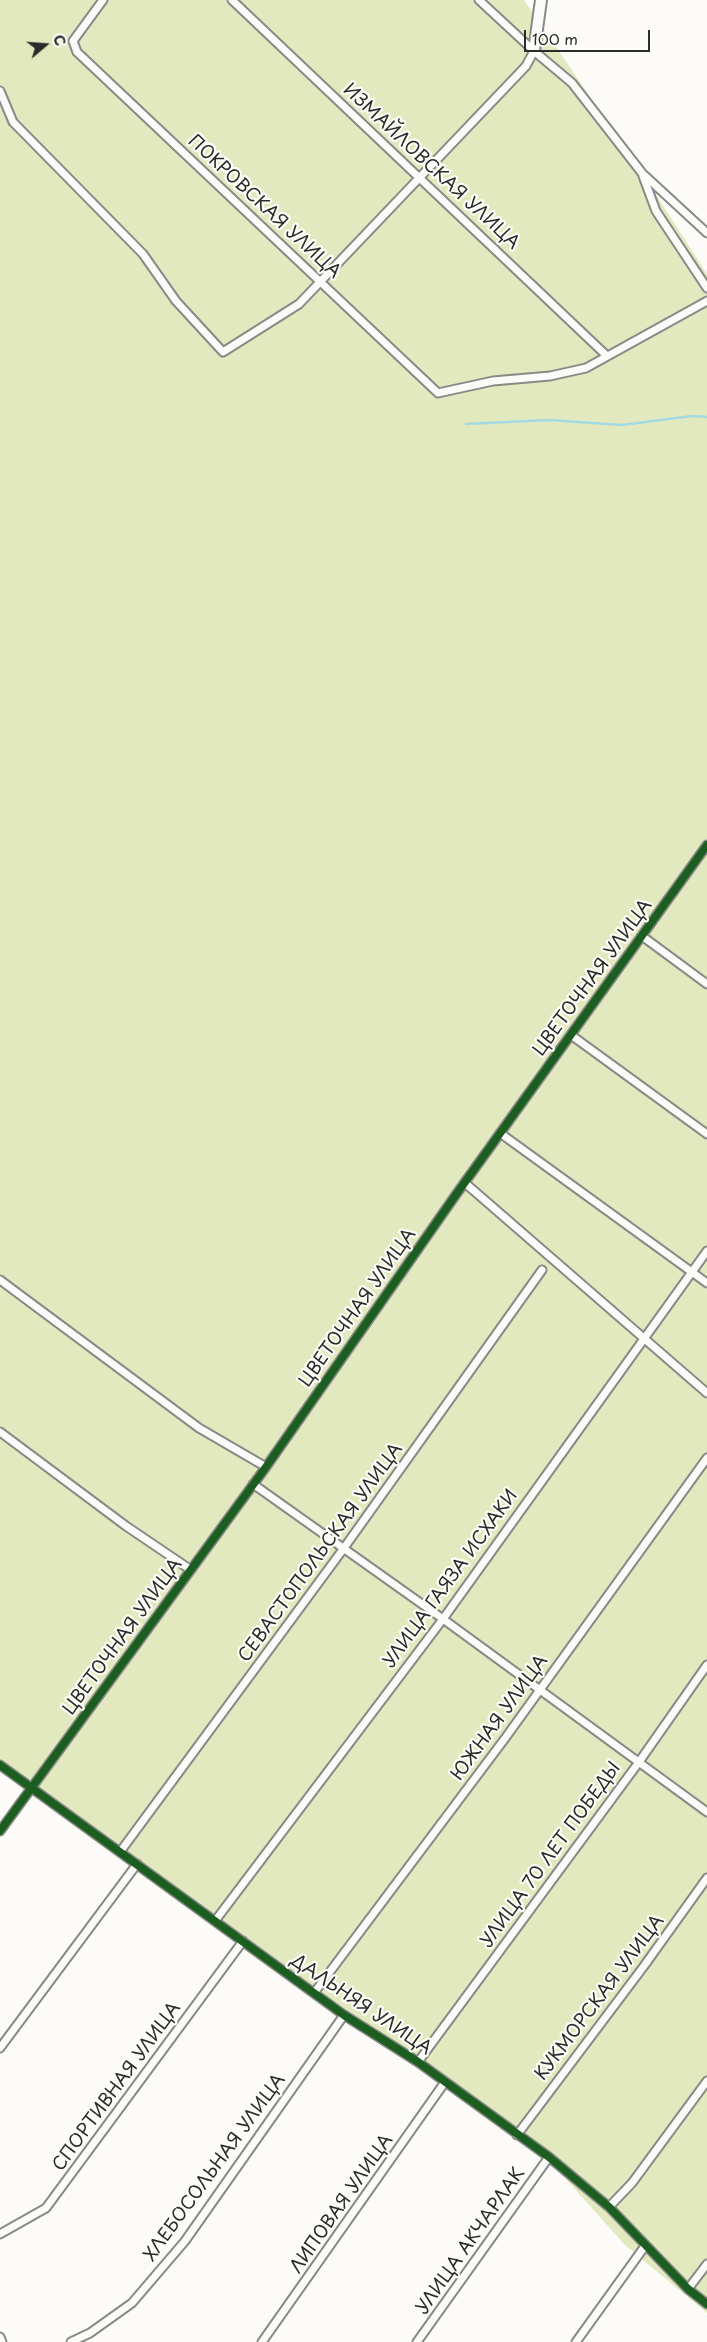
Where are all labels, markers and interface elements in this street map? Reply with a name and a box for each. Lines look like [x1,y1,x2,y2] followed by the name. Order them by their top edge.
[20,20,70,70] north arrow
[527,20,653,52] scale bar
[532,27,578,50] text: 100 m
[48,32,71,48] text: С
[338,80,524,254] street label: ИЗМАЙЛОВСКАЯ УЛИЦА
[183,131,345,283] street label: ПОКРОВСКАЯ УЛИЦА
[529,896,657,1060] street label: ЦВЕТОЧНАЯ УЛИЦА
[295,1225,421,1391] street label: ЦВЕТОЧНАЯ УЛИЦА
[234,1439,408,1667] street label: СЕВАСТОПОЛЬСКАЯ УЛИЦА
[379,1486,523,1672] street label: УЛИЦА ГАЯЗА ИСХАКИ
[59,1555,187,1719] street label: ЦВЕТОЧНАЯ УЛИЦА
[447,1651,553,1785] street label: ЮЖНАЯ УЛИЦА
[476,1758,626,1952] street label: УЛИЦА 70 ЛЕТ ПОБЕДЫ
[531,1911,669,2085] street label: КУКМОРСКАЯ УЛИЦА
[287,1950,435,2060] street label: ДАЛЬНЯЯ УЛИЦА
[49,1998,185,2176] street label: СПОРТИВНАЯ УЛИЦА
[140,2070,290,2266] street label: ХЛЕБОСОЛЬНАЯ УЛИЦА
[286,2130,398,2278] street label: ЛИПОВАЯ УЛИЦА
[412,2163,530,2319] street label: УЛИЦА АКЧАРЛАК

